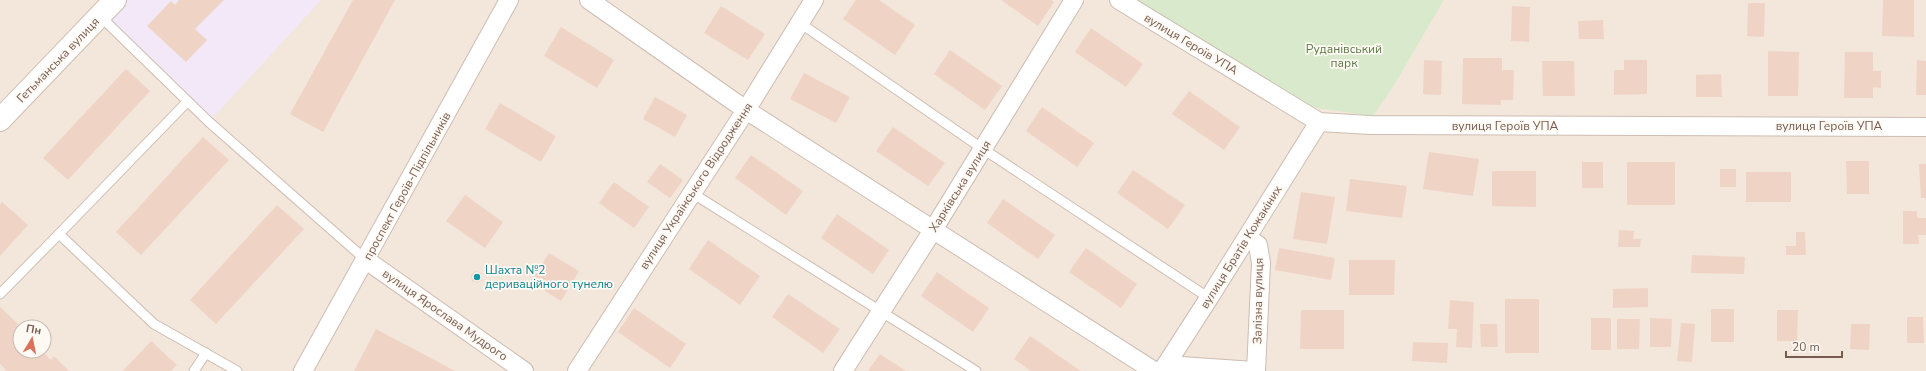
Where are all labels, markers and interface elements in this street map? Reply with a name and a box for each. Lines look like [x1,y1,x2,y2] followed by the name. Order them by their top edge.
[1141,10,1241,78] street label: вулиця Героїв УПА
[13,14,103,106] street label: Гетьманська вулиця
[1306,41,1382,71] park label: Руданівський парк
[636,99,756,273] street label: вулиця Українського Відродження
[360,109,455,263] street label: проспект Героїв-Підпільників
[1452,118,1559,134] street label: вулиця Героїв УПА
[1776,118,1883,134] street label: вулиця Героїв УПА
[925,137,995,235] street label: Харківська вулиця
[1196,182,1286,312] street label: вулиця Братів Кожакіних
[1249,258,1267,344] street label: Залізна вулиця
[485,262,613,292] place label: Шахта №2 дериваційного тунелю
[379,266,511,365] street label: вулиця Ярослава Мудрого
[472,272,482,282] marker: Шахта №2 дериваційного тунелю
[12,319,52,359] north arrow
[25,321,42,338] text: Пн
[1786,333,1842,359] scale bar
[1792,339,1820,355] text: 20 m

